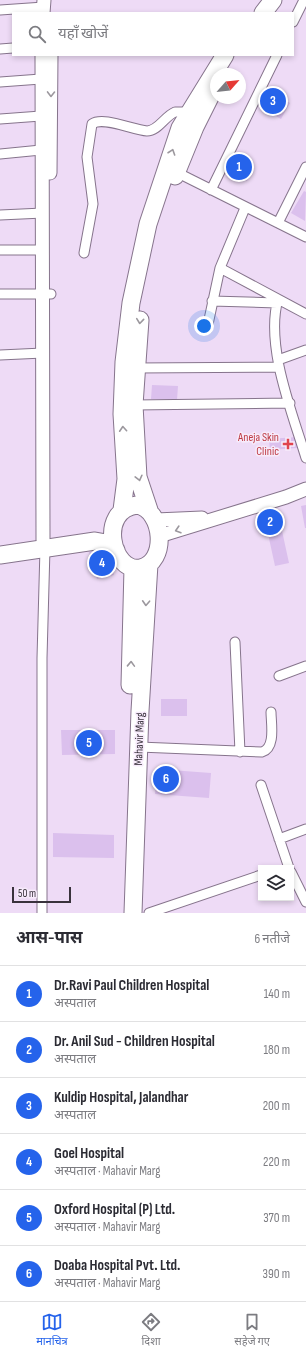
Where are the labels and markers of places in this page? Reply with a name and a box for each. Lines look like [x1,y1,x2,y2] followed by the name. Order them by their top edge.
[260,86,286,116] pin: 3
[226,152,252,182] pin: 1
[237,430,279,459] place label: Aneja Skin Clinic
[282,438,294,450] marker: Aneja Skin Clinic
[257,507,283,537] pin: 2
[89,548,115,578] pin: 4
[76,728,102,758] pin: 5
[153,764,179,794] pin: 6

